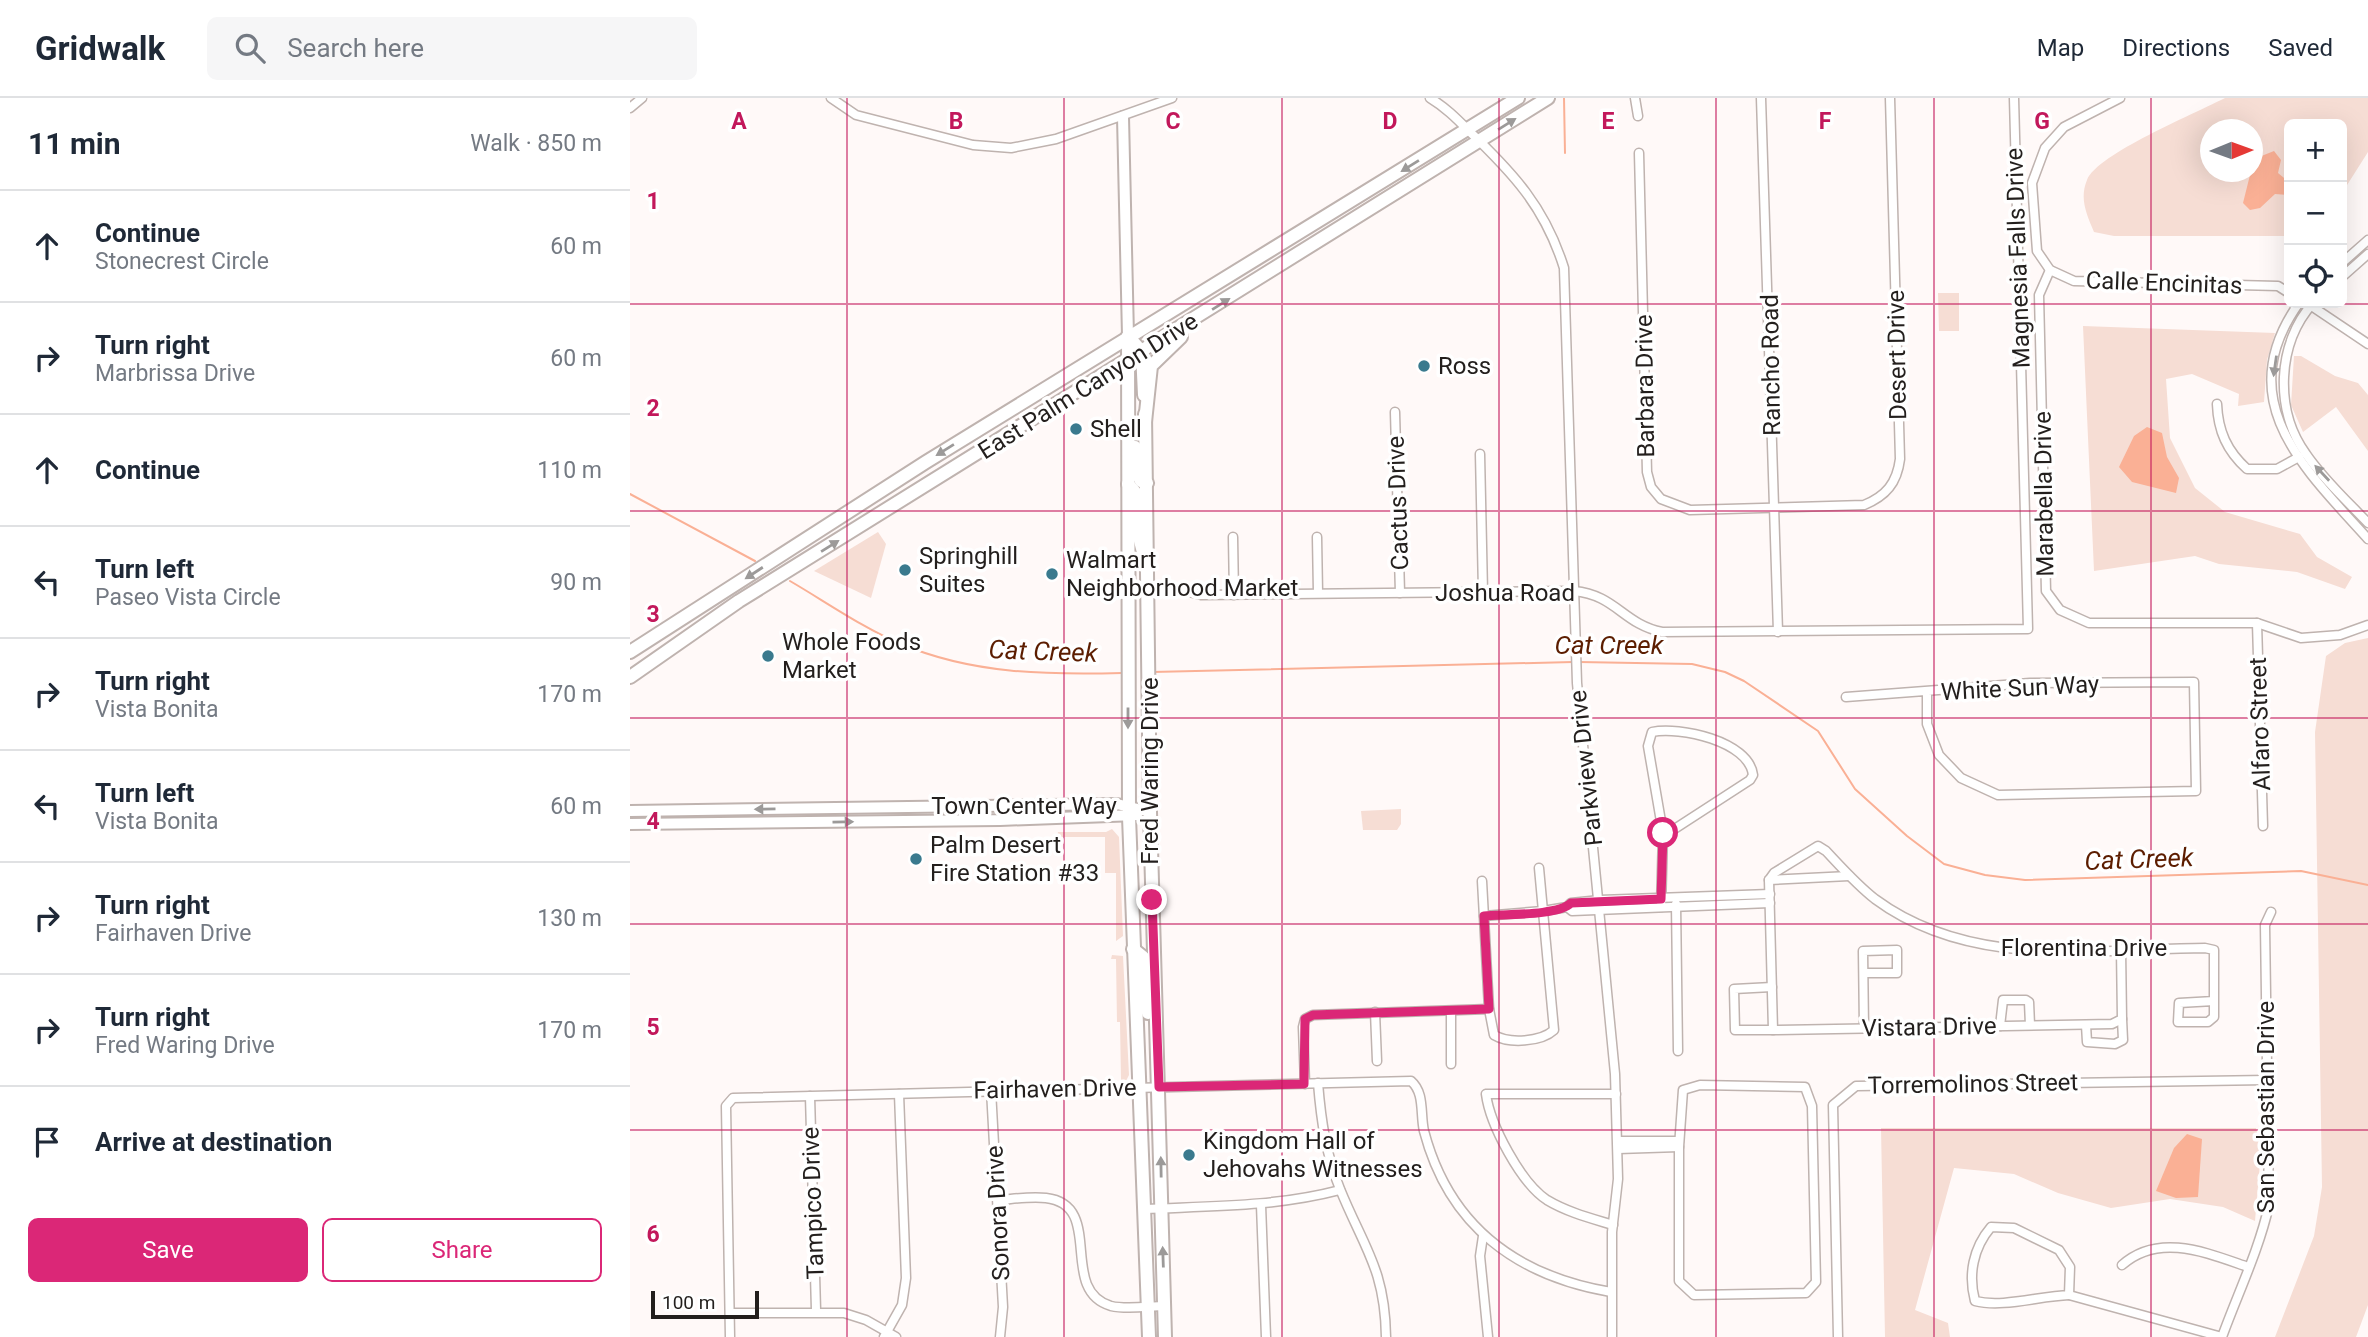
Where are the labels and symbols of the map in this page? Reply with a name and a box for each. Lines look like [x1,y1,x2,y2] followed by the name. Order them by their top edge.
[731,108,747,135] text: A
[949,108,963,135] text: B
[1165,108,1181,135] text: C
[1383,108,1397,135] text: D
[1602,108,1615,135] text: E
[1819,108,1832,135] text: F
[2034,108,2050,135] text: G
[1498,117,1516,131] one-way arrow
[2200,119,2263,182] north arrow
[2000,147,2036,369] street label: Magnesia Falls Drive
[1401,160,1420,172] one-way arrow
[646,188,660,215] text: 1
[2085,266,2243,300] street label: Calle Encinitas
[1882,290,1912,420] street label: Desert Drive
[1756,294,1786,436] street label: Rancho Road
[1211,297,1230,310] one-way arrow
[973,307,1203,465] street label: East Palm Canyon Drive
[1630,314,1660,458] street label: Barbara Drive
[1438,352,1491,380] place label: Ross
[2269,355,2280,377] one-way arrow
[1416,358,1432,374] marker: Ross
[646,395,660,422] text: 2
[2029,411,2059,577] street label: Marabella Drive
[1090,415,1142,443] place label: Shell
[1068,421,1084,437] marker: Shell
[1382,435,1414,571] street label: Cactus Drive
[936,444,955,457] one-way arrow
[2314,465,2330,482] one-way arrow
[821,539,840,552] one-way arrow
[919,542,1018,598] place label: Springhill Suites
[1066,546,1299,602] place label: Walmart Neighborhood Market
[897,562,913,578] marker: Springhill Suites
[1044,566,1060,582] marker: Walmart Neighborhood Market
[744,567,764,580] one-way arrow
[1435,579,1575,607] street label: Joshua Road
[646,601,660,628] text: 3
[782,628,921,684] place label: Whole Foods Market
[1554,630,1665,660] water label: Cat Creek
[988,634,1099,668] water label: Cat Creek
[760,648,776,664] marker: Whole Foods Market
[2244,657,2276,791] street label: Alfaro Street
[1940,670,2101,706] street label: White Sun Way
[1136,677,1164,865] street label: Fred Waring Drive
[1564,689,1608,847] street label: Parkview Drive
[1122,707,1134,729] one-way arrow
[931,792,1117,820] street label: Town Center Way
[754,803,776,815] one-way arrow
[646,808,660,835] text: 4
[832,816,854,827] one-way arrow
[1647,817,1678,848] route start
[930,831,1099,887] place label: Palm Desert Fire Station #33
[2084,842,2195,876] water label: Cat Creek
[908,851,924,867] marker: Palm Desert Fire Station #33
[1136,884,1167,915] route end
[2001,934,2167,962] street label: Florentina Drive
[2252,1001,2280,1213] street label: San Sebastian Drive
[1861,1012,1997,1042] street label: Vistara Drive
[646,1014,660,1041] text: 5
[1867,1068,2079,1100] street label: Torremolinos Street
[973,1074,1137,1104] street label: Fairhaven Drive
[796,1126,830,1280] street label: Tampico Drive
[1203,1127,1423,1183] place label: Kingdom Hall of Jehovahs Witnesses
[980,1145,1016,1281] street label: Sonora Drive
[1181,1147,1197,1163] marker: Kingdom Hall of Jehovahs Witnesses
[1155,1156,1166,1178] one-way arrow
[646,1221,660,1248] text: 6
[1158,1245,1169,1267] one-way arrow
[651,1288,760,1320] scale bar

